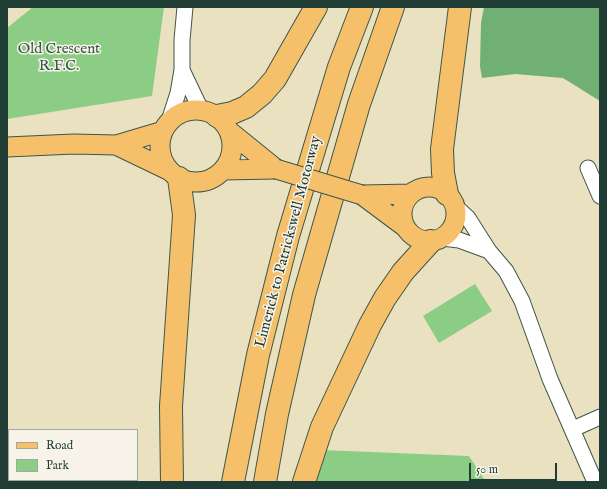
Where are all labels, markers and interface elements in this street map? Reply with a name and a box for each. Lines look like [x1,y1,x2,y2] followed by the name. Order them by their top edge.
[18,41,100,76] park label: Old Crescent R.F.C.
[252,134,326,350] street label: Limerick to Patrickswell Motorway
[8,429,138,481] legend
[46,438,73,453] text: Road
[471,455,559,481] scale bar
[46,458,69,473] text: Park
[476,462,498,477] text: 50 m

